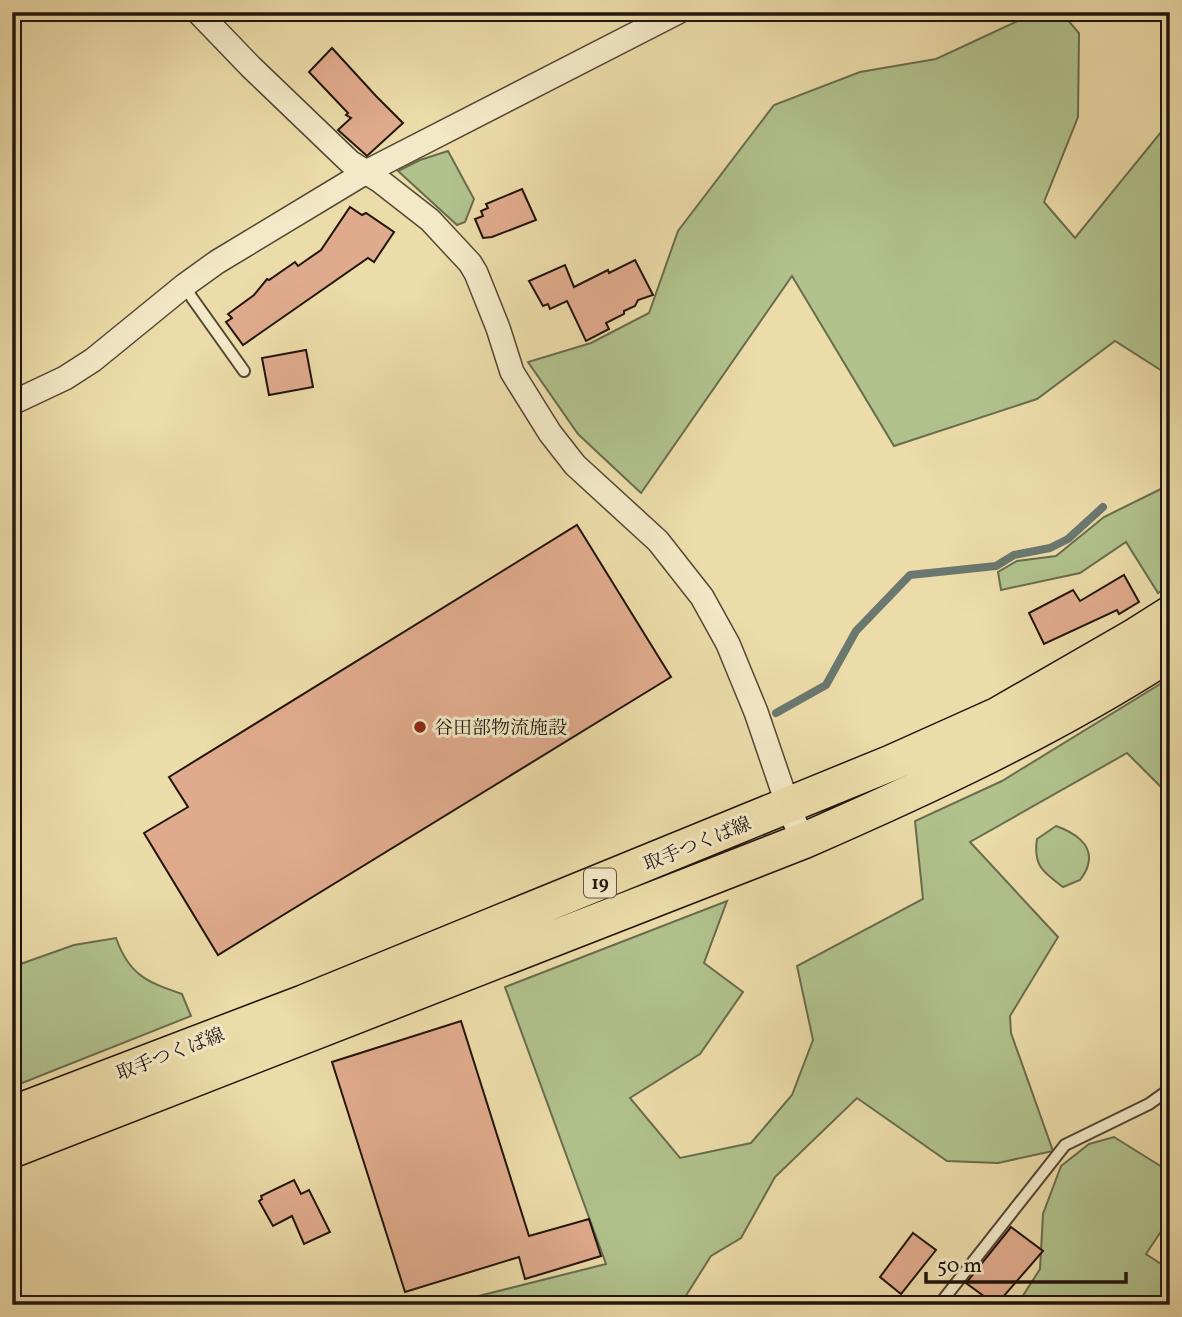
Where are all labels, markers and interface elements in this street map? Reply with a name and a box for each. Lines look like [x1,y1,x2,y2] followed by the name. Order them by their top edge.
[434,716,567,742] place label: 谷田部物流施設
[412,719,428,735] marker: 谷田部物流施設
[640,811,755,878] street label: 取手つくば線
[584,868,616,898] road number: 19
[113,1022,229,1087] street label: 取手つくば線
[926,1240,1126,1284] scale bar
[937,1252,982,1281] text: 50 m

